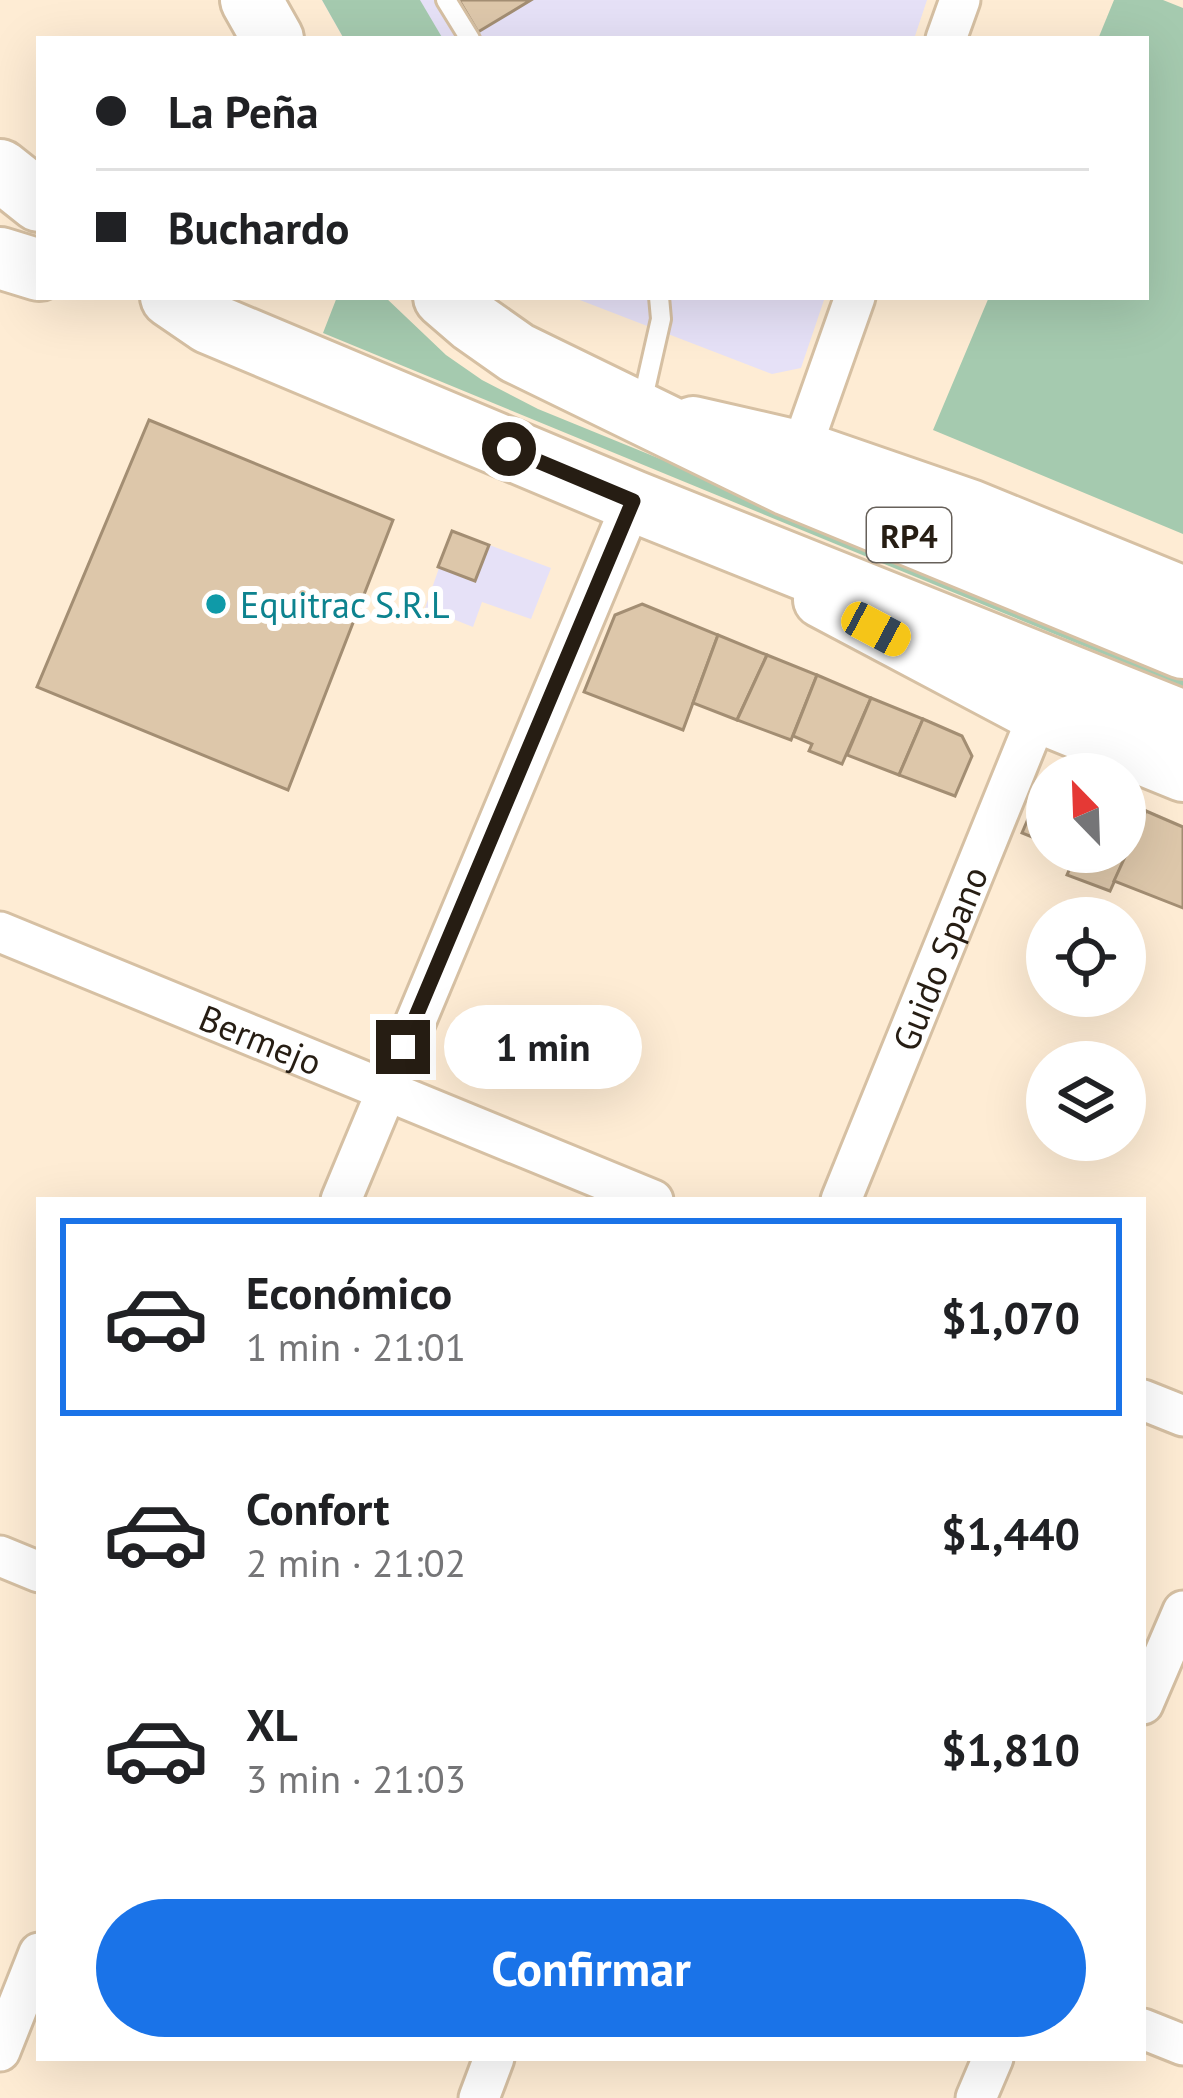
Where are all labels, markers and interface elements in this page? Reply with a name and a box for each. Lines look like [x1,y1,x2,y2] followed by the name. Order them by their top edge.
[168,82,319,140] text: La Peña
[168,198,349,256] text: Buchardo
[482,422,536,476] route start
[867,508,951,562] road number: RP4
[240,581,450,628] place label: Equitrac S.R.L
[203,591,229,617] marker: Equitrac S.R.L
[836,596,916,662] car
[1026,753,1146,873] north arrow
[1026,753,1146,1161] map controls
[881,859,998,1057] street label: Guido Spano
[1026,897,1146,1017] button: locate
[193,993,329,1085] street label: Bermejo
[445,1005,643,1089] callout: 1 min
[376,1020,430,1074] route end
[495,1021,591,1072] text: 1 min
[1026,1041,1146,1161] button: layers
[102,1263,210,1371] icon: car
[246,1263,452,1321] text: Económico
[941,1288,1080,1346] text: $1,070
[246,1321,466,1372] text: 1 min · 21:01
[102,1479,210,1587] icon: car
[246,1479,389,1537] text: Confort
[941,1504,1080,1562] text: $1,440
[246,1537,466,1588] text: 2 min · 21:02
[102,1695,210,1803] icon: car
[246,1695,298,1753] text: XL
[941,1720,1080,1778] text: $1,810
[246,1753,466,1804] text: 3 min · 21:03
[96,1899,1086,2037] button: Confirmar

